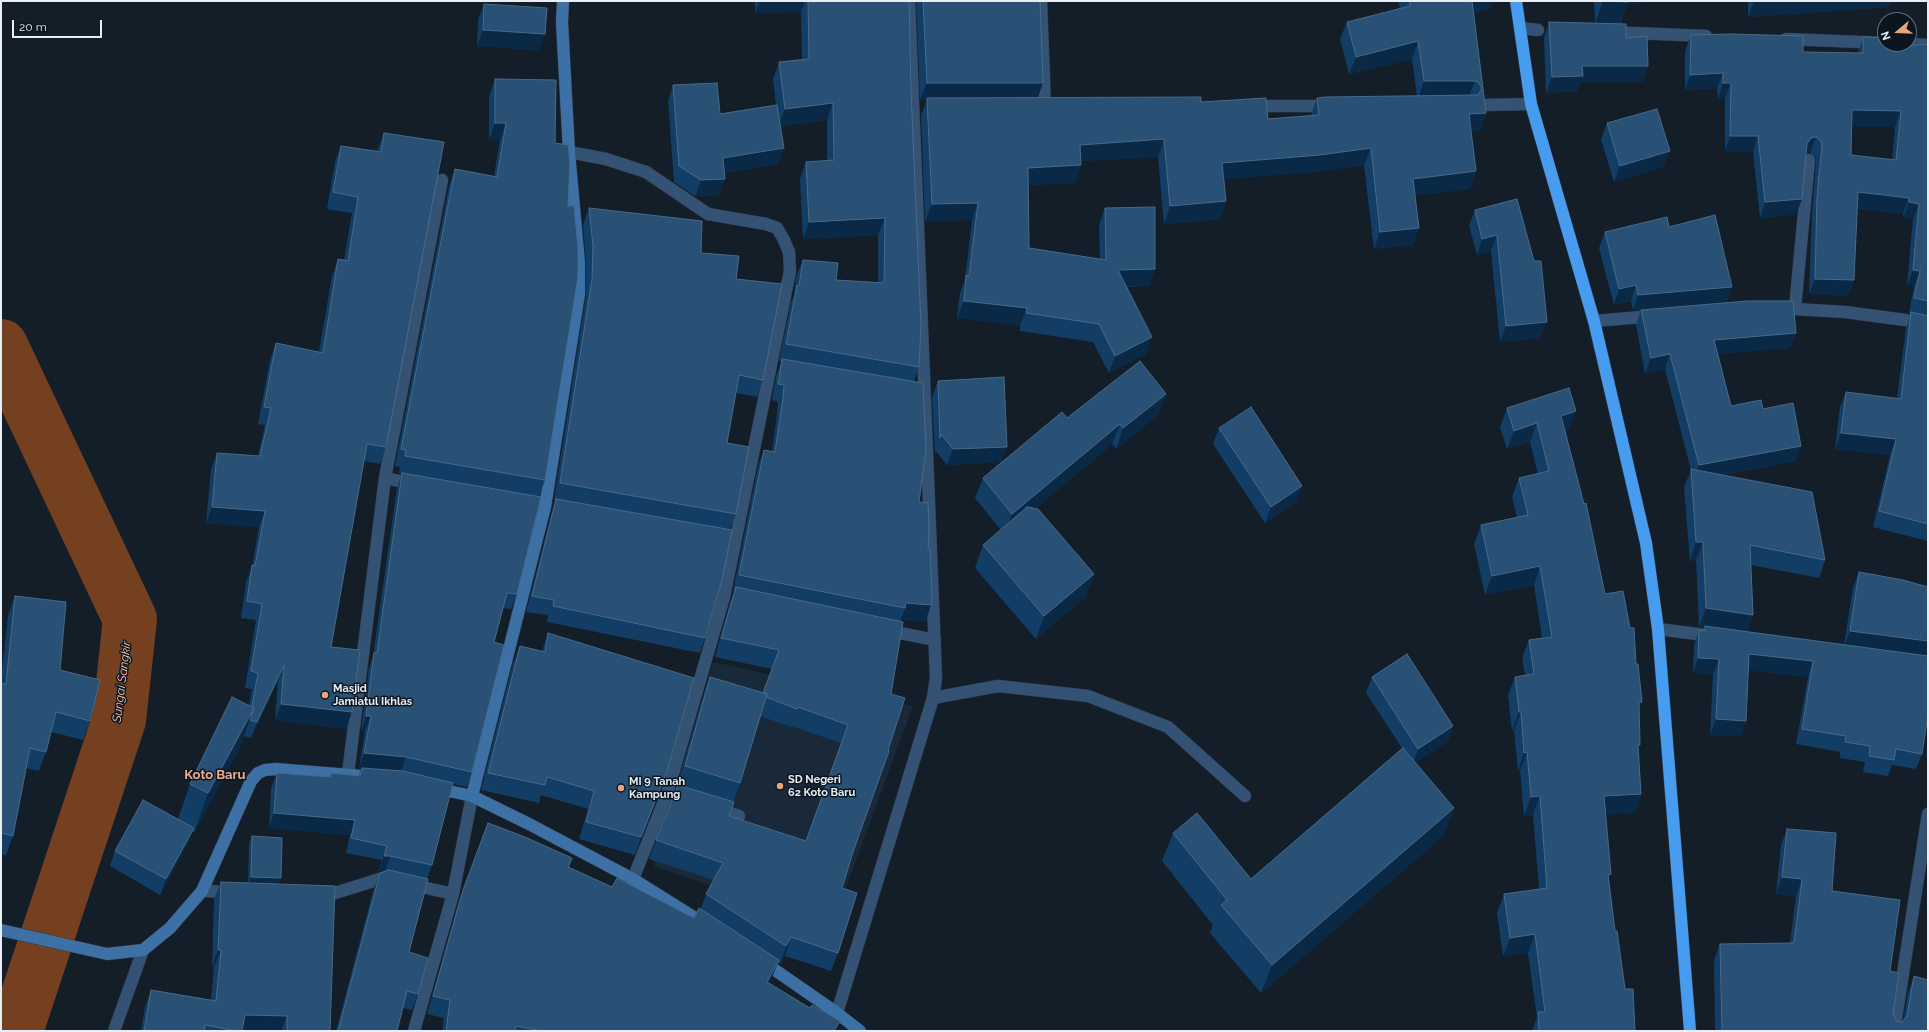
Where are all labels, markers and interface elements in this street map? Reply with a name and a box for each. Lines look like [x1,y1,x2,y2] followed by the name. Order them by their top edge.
[14,12,104,38] scale bar
[1877,12,1917,52] north arrow
[19,20,47,34] text: 20 m
[1879,30,1894,42] text: N
[110,641,134,723] water label: Sungai Sangkir
[333,682,412,708] place label: Masjid Jamiatul Ikhlas
[320,690,330,700] marker: Masjid Jamiatul Ikhlas
[184,767,246,783] district label: Koto Baru
[788,773,855,799] place label: SD Negeri 62 Koto Baru
[629,775,685,801] place label: MI 9 Tanah Kampung
[775,781,785,791] marker: SD Negeri 62 Koto Baru
[616,783,626,793] marker: MI 9 Tanah Kampung

